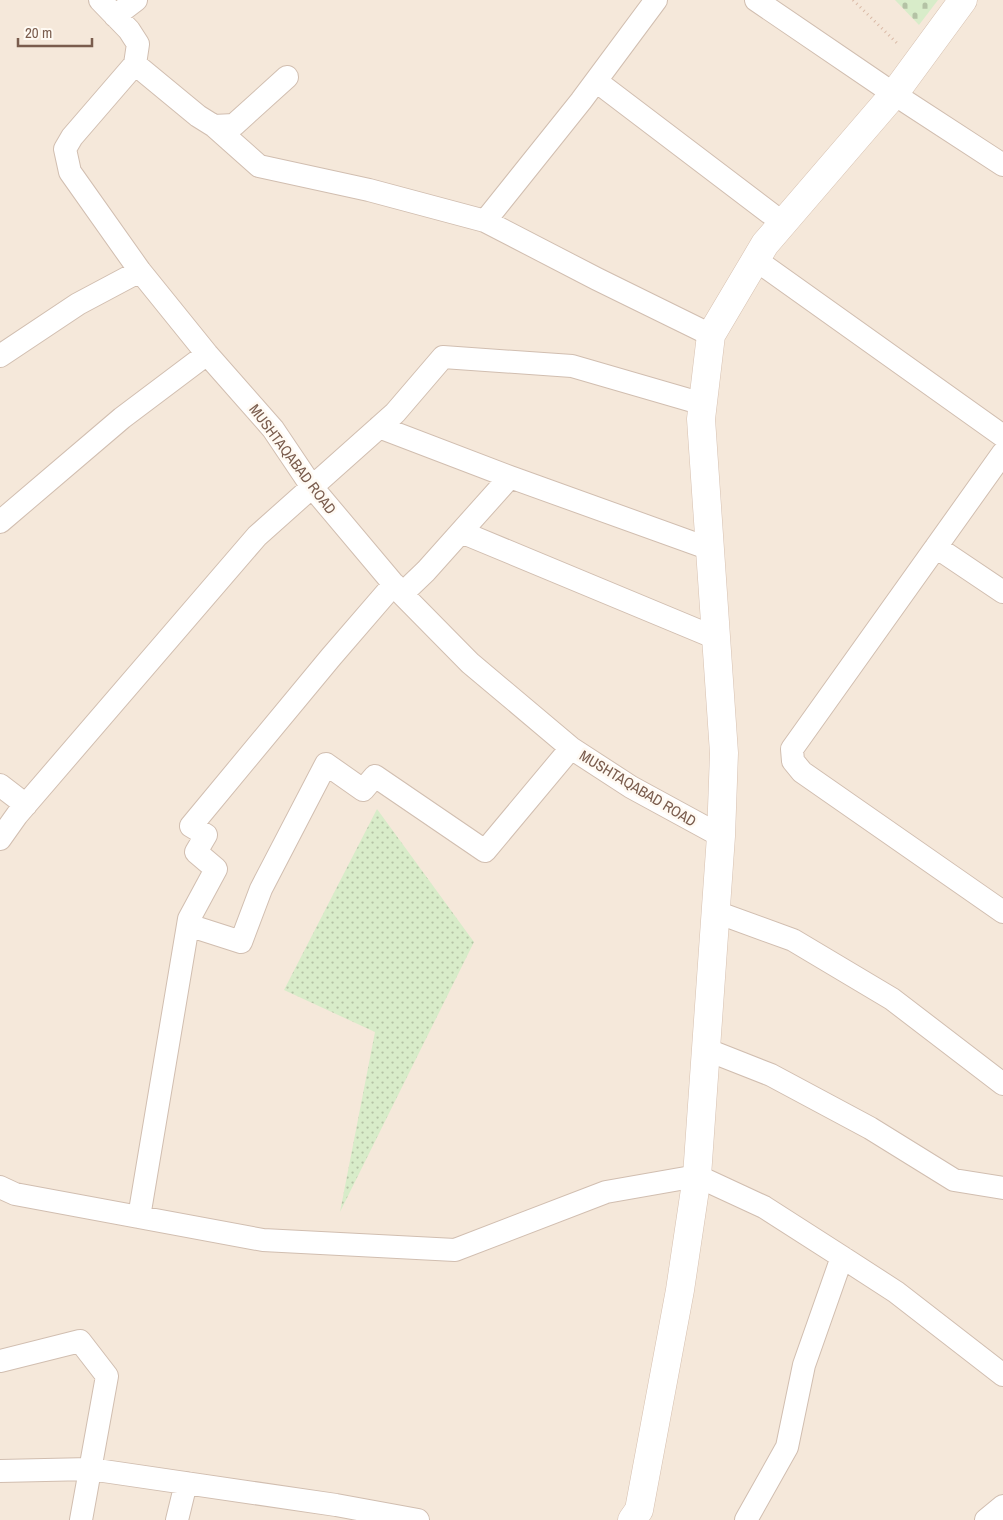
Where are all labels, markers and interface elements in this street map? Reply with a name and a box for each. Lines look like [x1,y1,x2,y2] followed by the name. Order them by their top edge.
[18,15,91,47] scale bar
[25,22,52,43] text: 20 m
[245,400,341,519] street label: MUSHTAQABAD ROAD
[576,745,701,831] street label: MUSHTAQABAD ROAD

